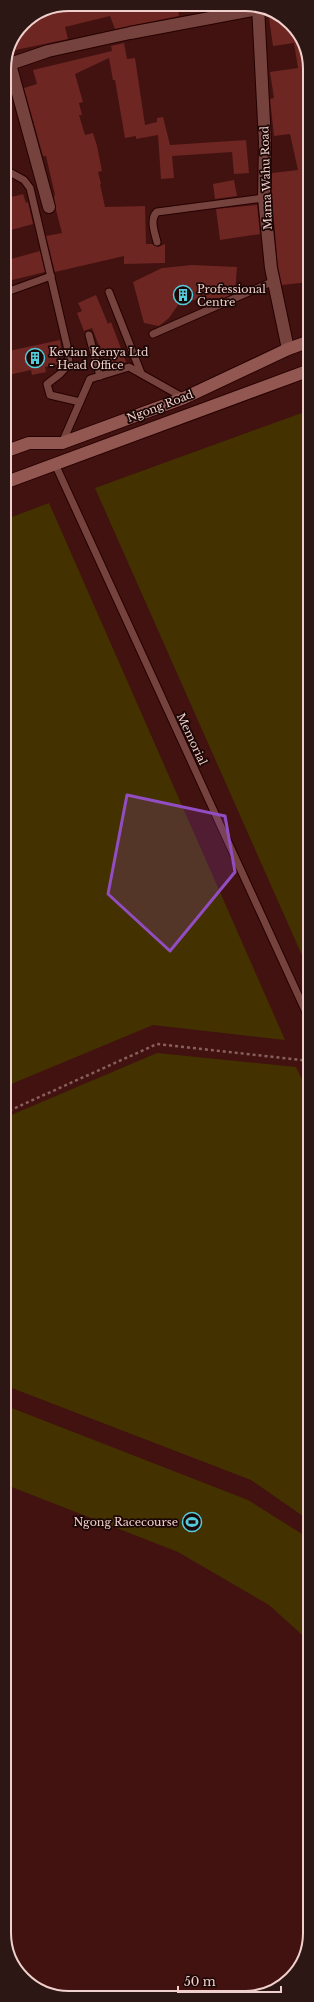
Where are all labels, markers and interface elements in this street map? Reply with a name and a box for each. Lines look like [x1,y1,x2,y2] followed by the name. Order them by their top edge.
[257,125,275,230] street label: Mama Wahu Road
[197,282,266,309] place label: Professional Centre
[172,284,194,306] building icon: Professional Centre
[49,345,149,372] place label: Kevian Kenya Ltd - Head Office
[24,347,46,369] building icon: Kevian Kenya Ltd - Head Office
[125,387,196,425] street label: Ngong Road
[174,711,210,768] street label: Memorial
[181,1511,203,1533] sports icon: Ngong Racecourse
[74,1515,178,1529] place label: Ngong Racecourse
[178,1968,281,1994] scale bar
[184,1974,216,1989] text: 50 m

